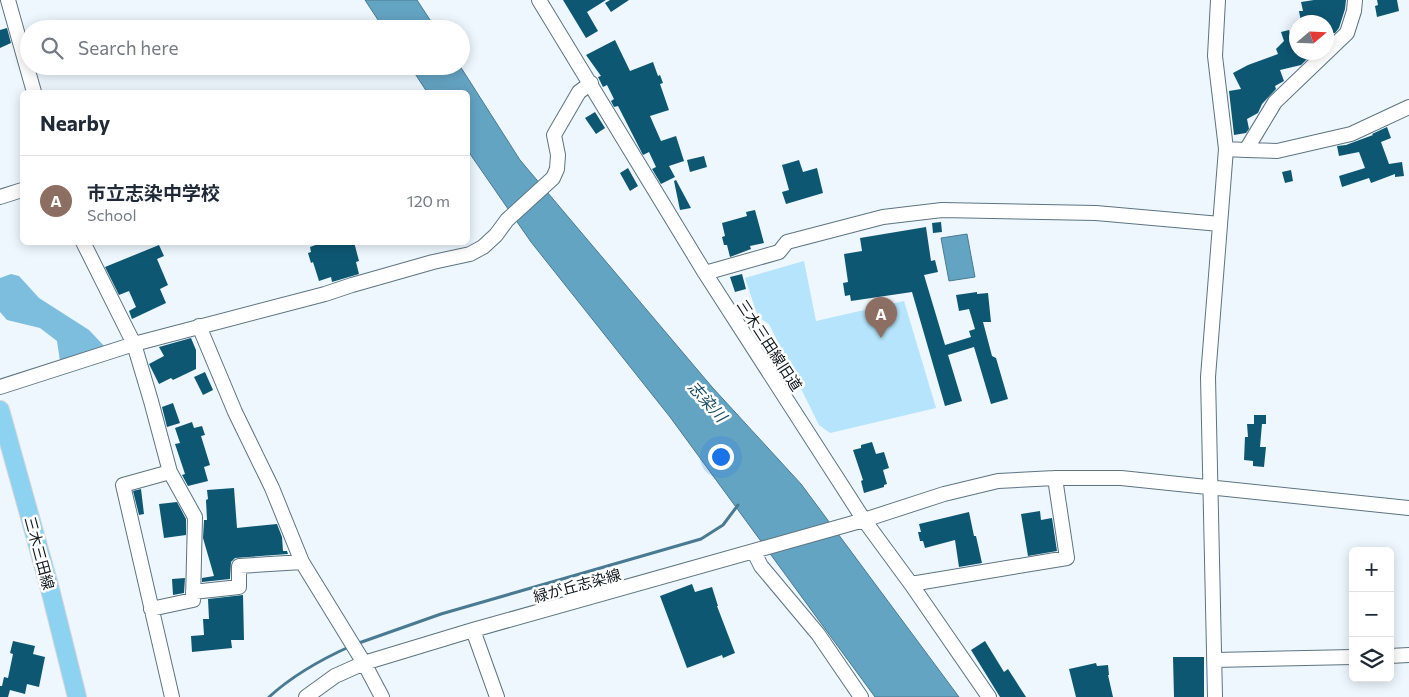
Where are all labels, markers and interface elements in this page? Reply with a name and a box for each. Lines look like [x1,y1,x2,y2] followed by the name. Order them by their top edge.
[1289,15,1334,60] north arrow
[20,20,470,75] search box
[38,34,66,62] icon: search
[78,36,178,59] text: Search here
[40,110,110,135] text: Nearby
[87,181,220,204] text: 市立志染中学校
[50,191,62,210] text: A
[407,191,450,210] text: 120 m
[87,205,137,224] text: School
[734,296,806,394] street label: 三木三田線旧道
[865,297,897,338] pin: A
[685,377,732,427] water label: 志染川
[708,444,734,470] your location
[22,514,58,592] street label: 三木三田線
[1349,547,1394,682] map controls
[1349,547,1394,592] button: +
[531,565,623,605] street label: 緑が丘志染線
[1349,592,1394,637] button: −
[1349,637,1394,682] button: layers

